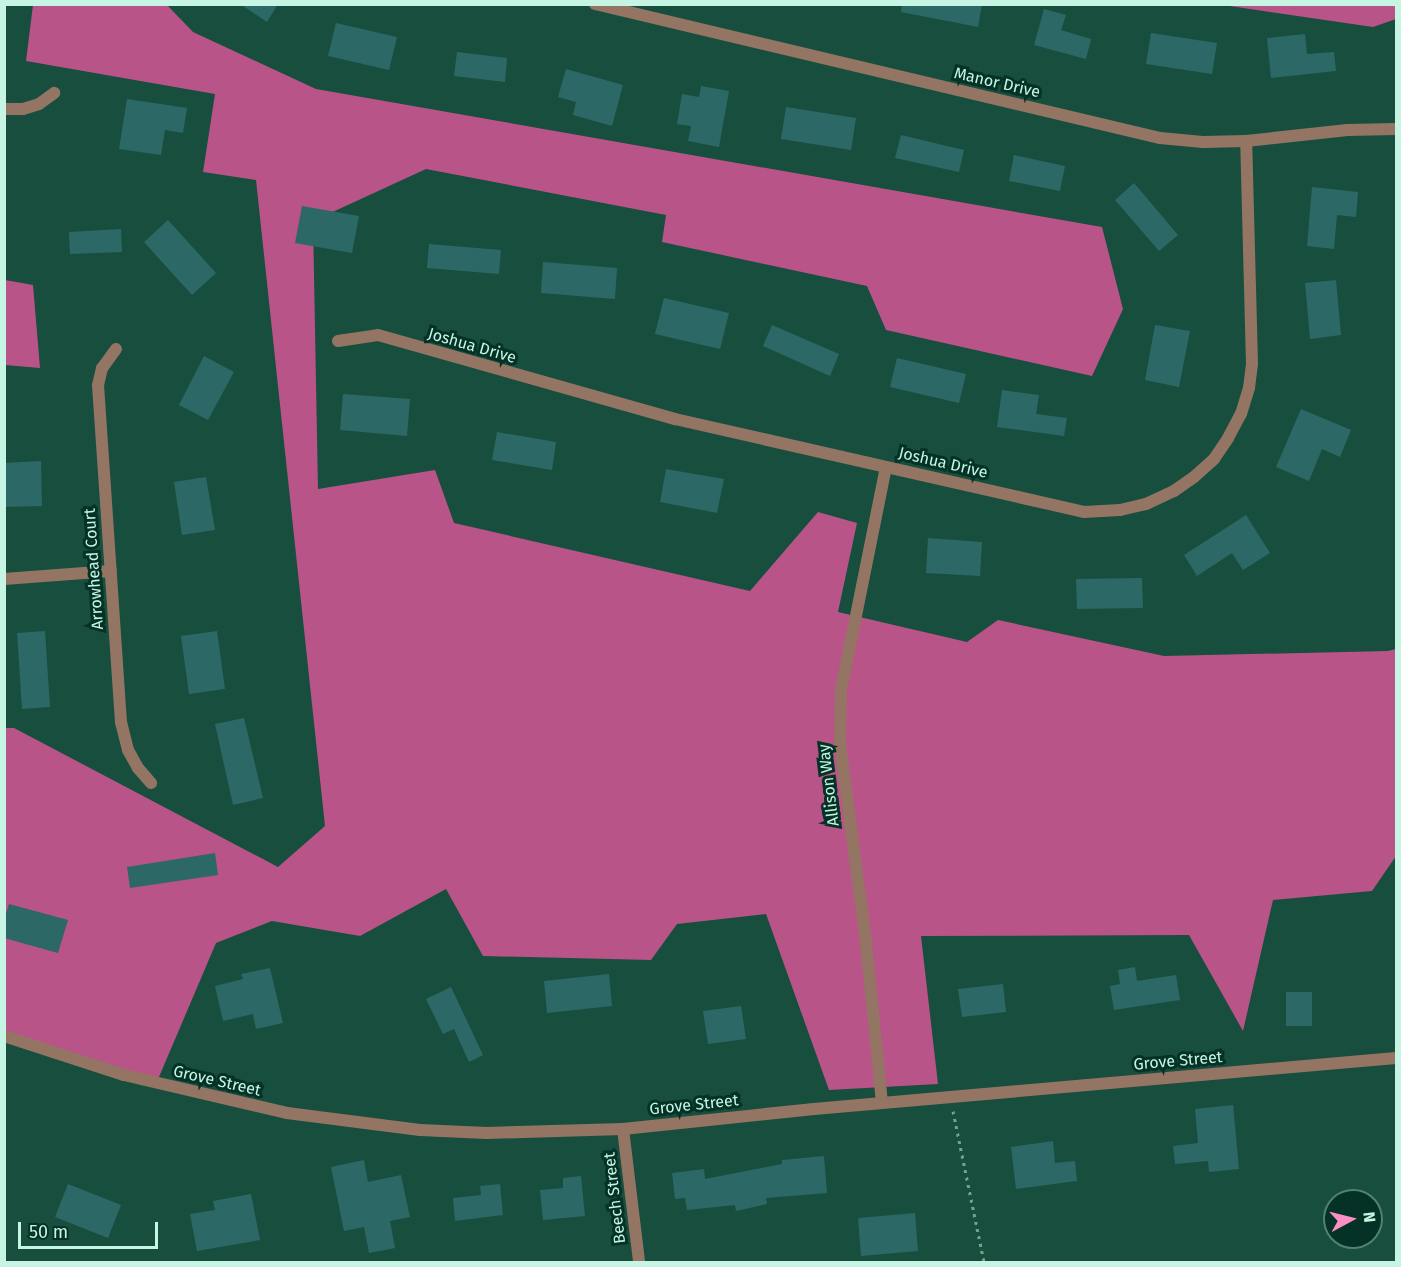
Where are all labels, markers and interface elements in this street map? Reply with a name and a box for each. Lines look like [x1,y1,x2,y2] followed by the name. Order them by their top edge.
[952,64,1042,102] street label: Manor Drive
[426,324,518,368] street label: Joshua Drive
[897,443,989,483] street label: Joshua Drive
[80,508,108,630] street label: Arrowhead Court
[814,743,844,827] street label: Allison Way
[1133,1048,1223,1074] street label: Grove Street
[171,1062,263,1100] street label: Grove Street
[649,1091,739,1119] street label: Grove Street
[600,1151,630,1245] street label: Beech Street
[1323,1189,1383,1249] north arrow
[21,1210,160,1248] scale bar
[1359,1211,1379,1223] text: N
[29,1221,68,1243] text: 50 m

